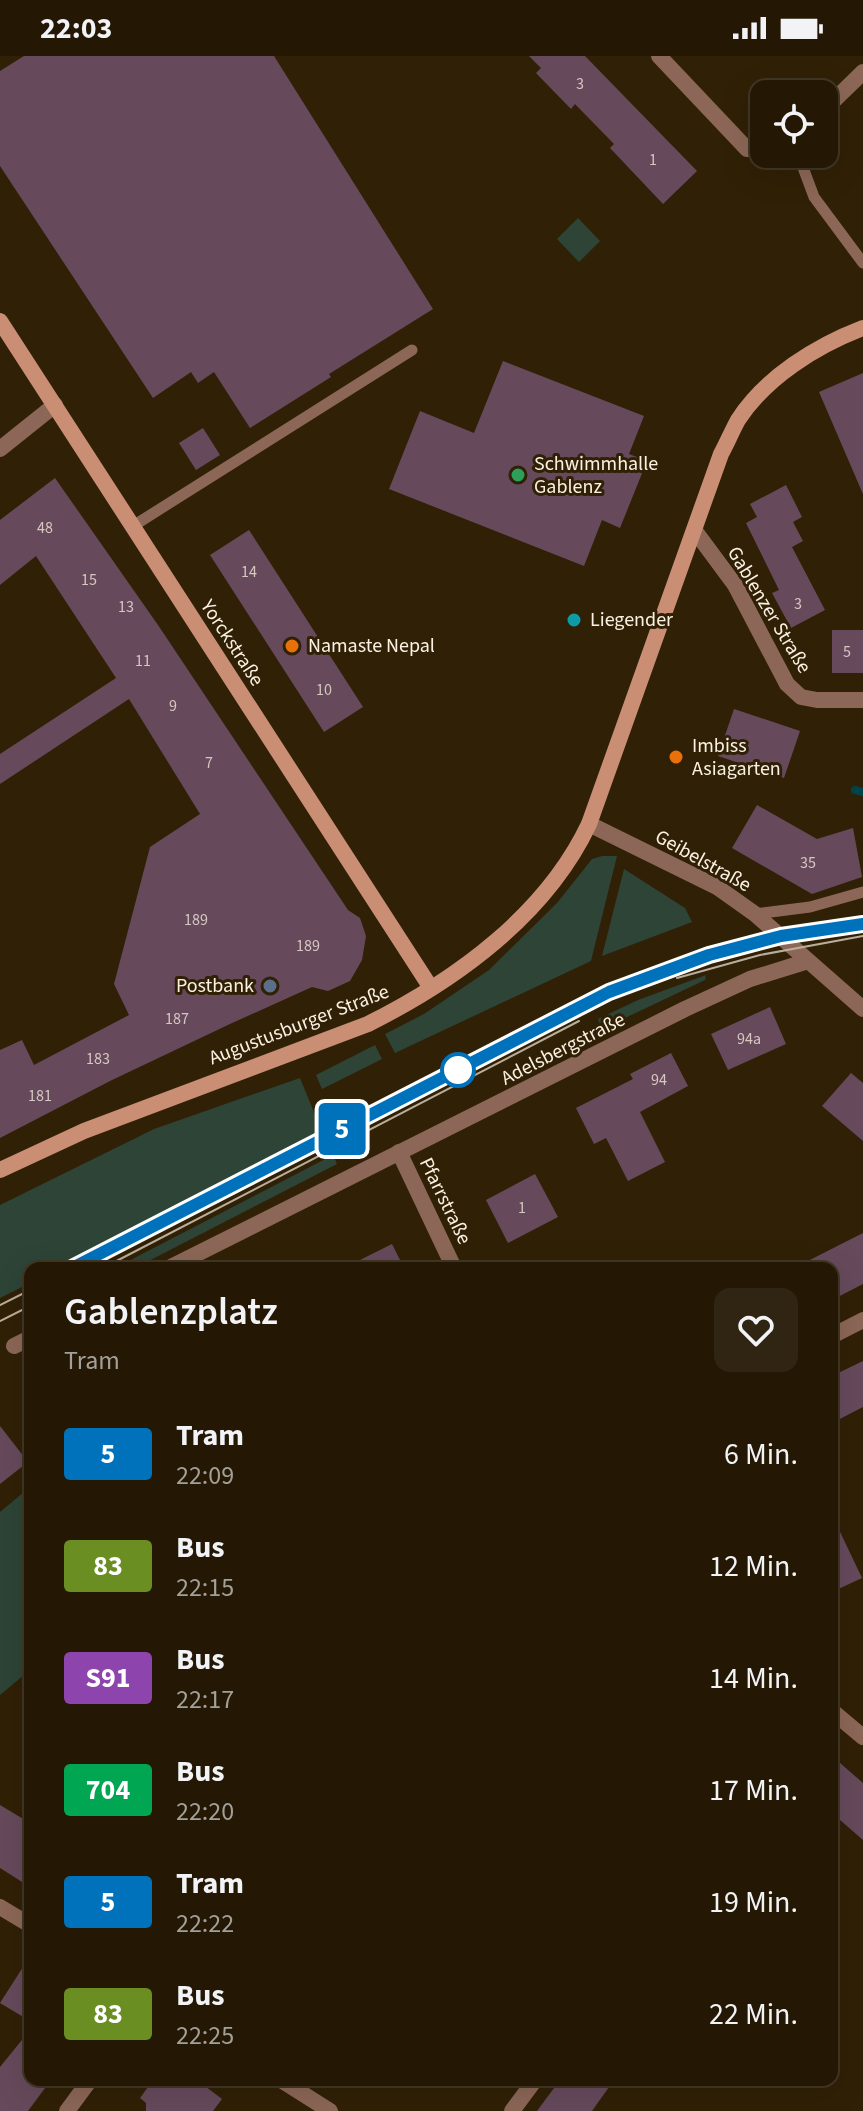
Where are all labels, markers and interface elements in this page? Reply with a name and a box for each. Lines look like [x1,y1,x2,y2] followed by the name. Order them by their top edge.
[40,7,112,50] text: 22:03
[576,73,584,95] house number: 3
[750,80,838,168] map controls
[750,80,838,168] button: locate
[649,149,657,171] house number: 1
[534,450,658,501] place label: Schwimmhalle Gablenz
[509,466,527,484] marker: Schwimmhalle Gablenz
[37,517,53,539] house number: 48
[720,541,818,679] street label: Gablenzer Straße
[241,561,257,583] house number: 14
[81,569,97,591] house number: 15
[193,593,270,692] street label: Yorckstraße
[794,593,802,615] house number: 3
[118,596,134,618] house number: 13
[590,606,673,634] place label: Liegender
[565,611,583,629] marker: Liegender
[308,632,435,660] place label: Namaste Nepal
[283,637,301,655] marker: Namaste Nepal
[843,641,851,663] house number: 5
[135,650,151,672] house number: 11
[316,679,332,701] house number: 10
[169,695,177,717] house number: 9
[692,732,781,783] place label: Imbiss Asiagarten
[667,748,685,766] marker: Imbiss Asiagarten
[205,752,213,774] house number: 7
[650,823,756,899] street label: Geibelstraße
[800,852,816,874] house number: 35
[184,909,208,931] house number: 189
[296,935,320,957] house number: 189
[176,972,254,1000] place label: Postbank
[261,977,279,995] marker: Postbank
[205,978,393,1072] street label: Augustusburger Straße
[496,1006,630,1092] street label: Adelsbergstraße
[165,1008,189,1030] house number: 187
[737,1028,761,1050] house number: 94a
[86,1048,110,1070] house number: 183
[441,1053,475,1087] unlabelled marker
[651,1069,667,1091] house number: 94
[28,1085,52,1107] house number: 181
[316,1103,368,1155] line badge: 5
[335,1109,349,1149] text: 5
[412,1153,478,1249] street label: Pfarrstraße
[518,1197,526,1219] house number: 1
[64,1285,278,1339] text: Gablenzplatz
[714,1288,798,1372] button: heart
[64,1342,120,1379] text: Tram
[176,1414,244,1457] text: Tram
[724,1433,798,1476] text: 6 Min.
[101,1434,115,1474] text: 5
[176,1457,234,1494] text: 22:09
[176,1526,224,1569] text: Bus
[709,1545,798,1588] text: 12 Min.
[93,1546,123,1586] text: 83
[176,1569,234,1606] text: 22:15
[176,1638,224,1681] text: Bus
[709,1657,798,1700] text: 14 Min.
[85,1658,131,1698] text: S91
[176,1681,234,1718] text: 22:17
[176,1750,224,1793] text: Bus
[709,1769,798,1812] text: 17 Min.
[86,1770,130,1810] text: 704
[176,1793,234,1830] text: 22:20
[176,1862,244,1905] text: Tram
[709,1881,798,1924] text: 19 Min.
[101,1882,115,1922] text: 5
[176,1905,234,1942] text: 22:22
[176,1974,224,2017] text: Bus
[709,1993,798,2036] text: 22 Min.
[93,1994,123,2034] text: 83
[176,2017,234,2054] text: 22:25

